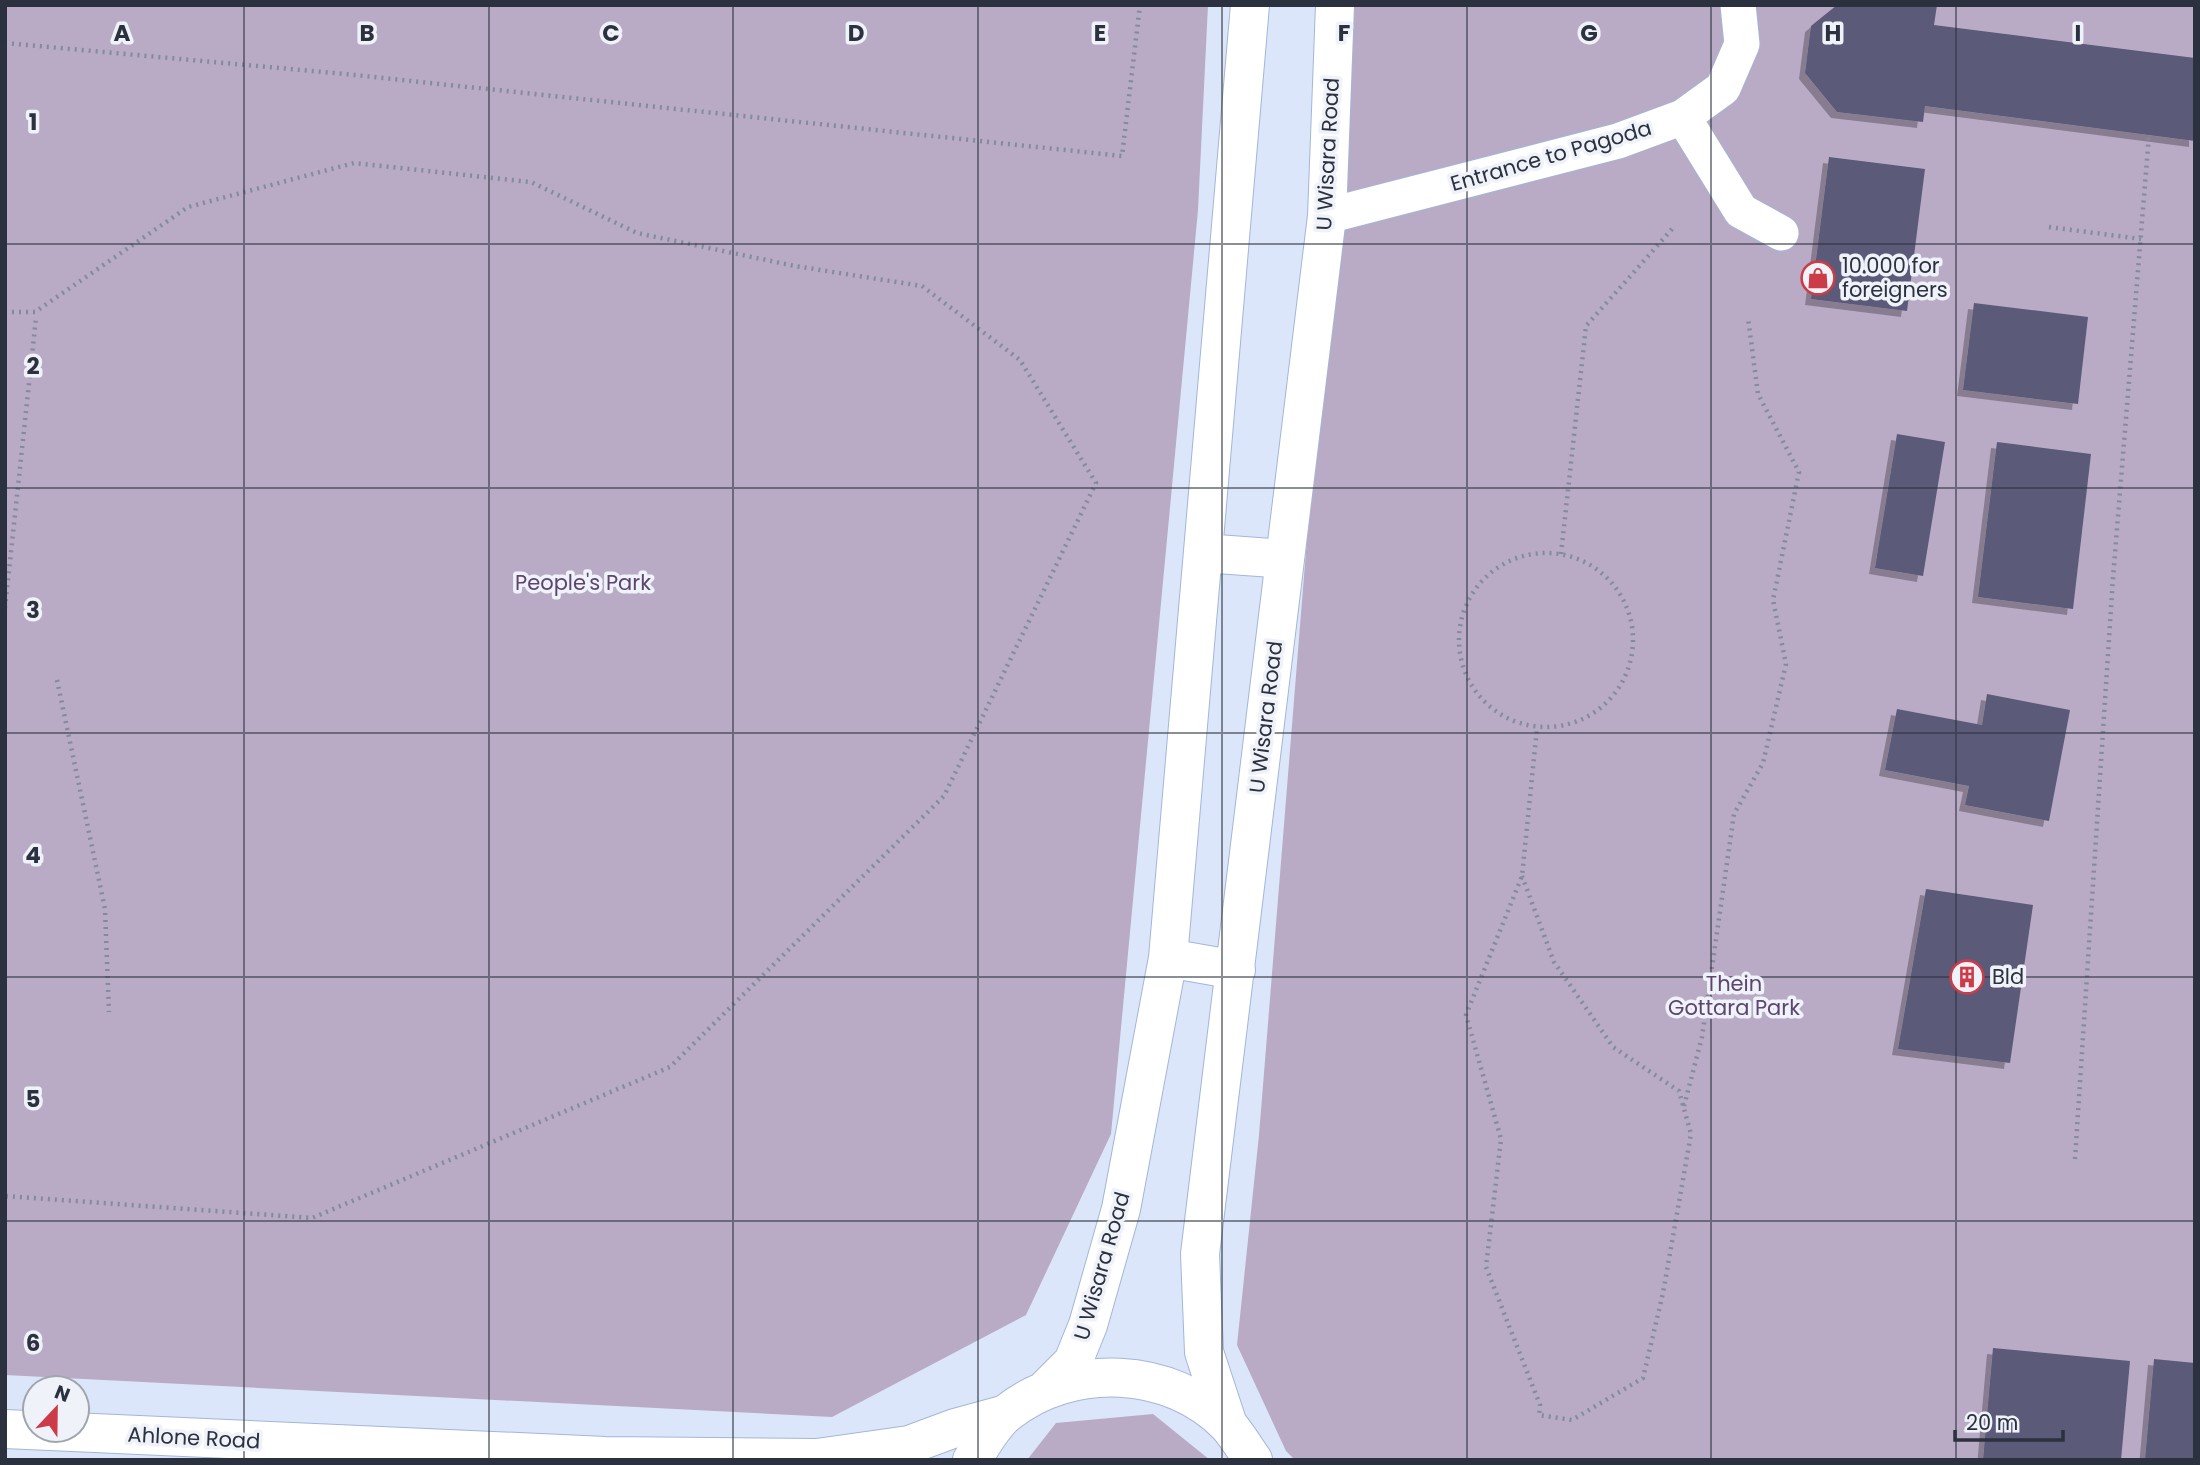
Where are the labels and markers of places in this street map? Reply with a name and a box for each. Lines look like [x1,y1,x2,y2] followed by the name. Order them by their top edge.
[1842,251,1948,304] place label: 10.000 for foreigners
[1799,259,1837,297] shop icon: 10.000 for foreigners
[1948,958,1986,996] building icon: Bld
[1992,962,2024,991] place label: Bld

